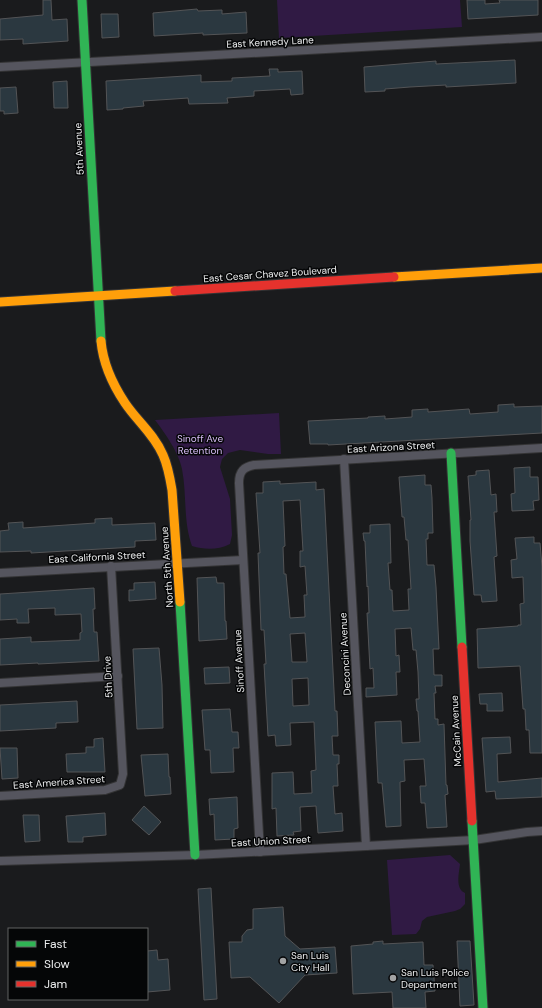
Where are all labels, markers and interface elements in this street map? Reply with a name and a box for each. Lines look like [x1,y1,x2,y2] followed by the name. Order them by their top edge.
[226,33,314,51] street label: East Kennedy Lane
[71,122,87,176] street label: 5th Avenue
[203,263,337,285] street label: East Cesar Chavez Boulevard
[177,432,223,457] park label: Sinoff Ave Retention
[347,438,435,456] street label: East Arizona Street
[158,526,176,608] street label: North 5th Avenue
[48,548,146,566] street label: East California Street
[336,612,354,696] street label: Deconcini Avenue
[231,629,247,693] street label: Sinoff Avenue
[100,655,116,698] street label: 5th Drive
[448,695,464,767] street label: McCain Avenue
[13,772,105,792] street label: East America Street
[231,832,311,850] street label: East Union Street
[8,928,148,1000] legend
[44,936,67,952] text: Fast
[291,949,329,974] place label: San Luis City Hall
[44,956,70,972] text: Slow
[278,956,288,966] marker: San Luis City Hall
[401,966,470,991] place label: San Luis Police Department
[388,973,398,983] marker: San Luis Police Department
[44,976,67,992] text: Jam

